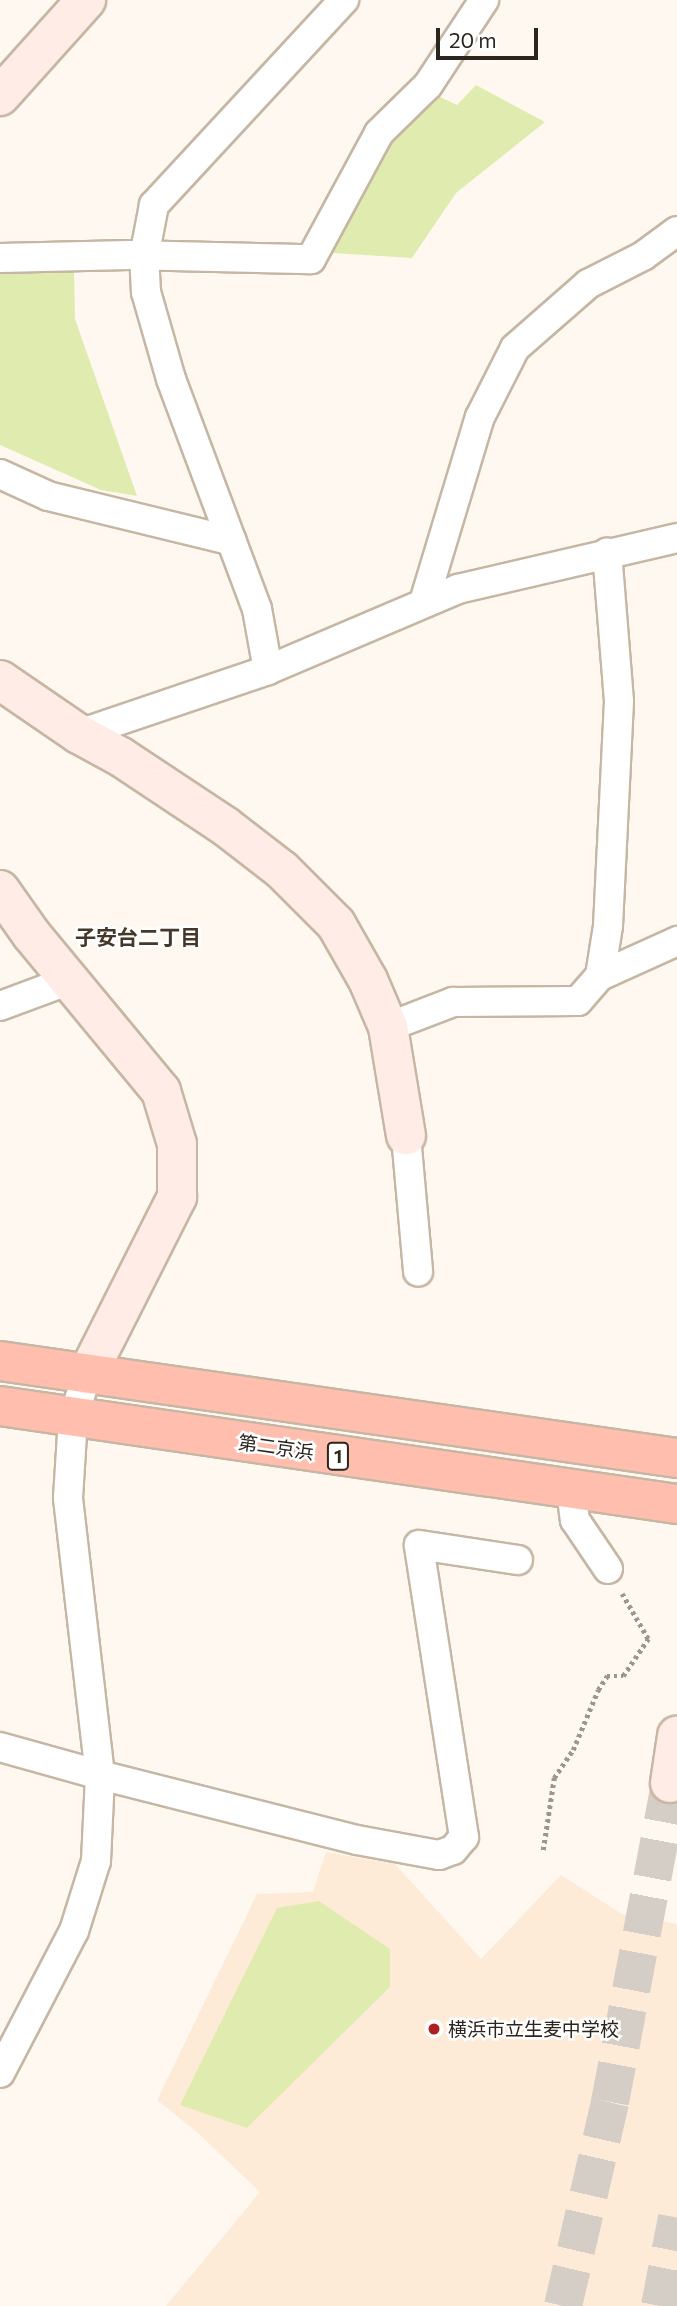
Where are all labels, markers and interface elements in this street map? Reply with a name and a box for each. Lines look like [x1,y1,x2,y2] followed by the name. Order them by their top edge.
[439,14,540,58] scale bar
[449,27,497,52] text: 20 m
[75,924,201,950] district label: 子安台二丁目
[237,1430,315,1464] street label: 第二京浜
[326,1442,350,1470] road number: 1
[448,2018,619,2040] place label: 横浜市立生麦中学校
[426,2021,442,2037] marker: 横浜市立生麦中学校

